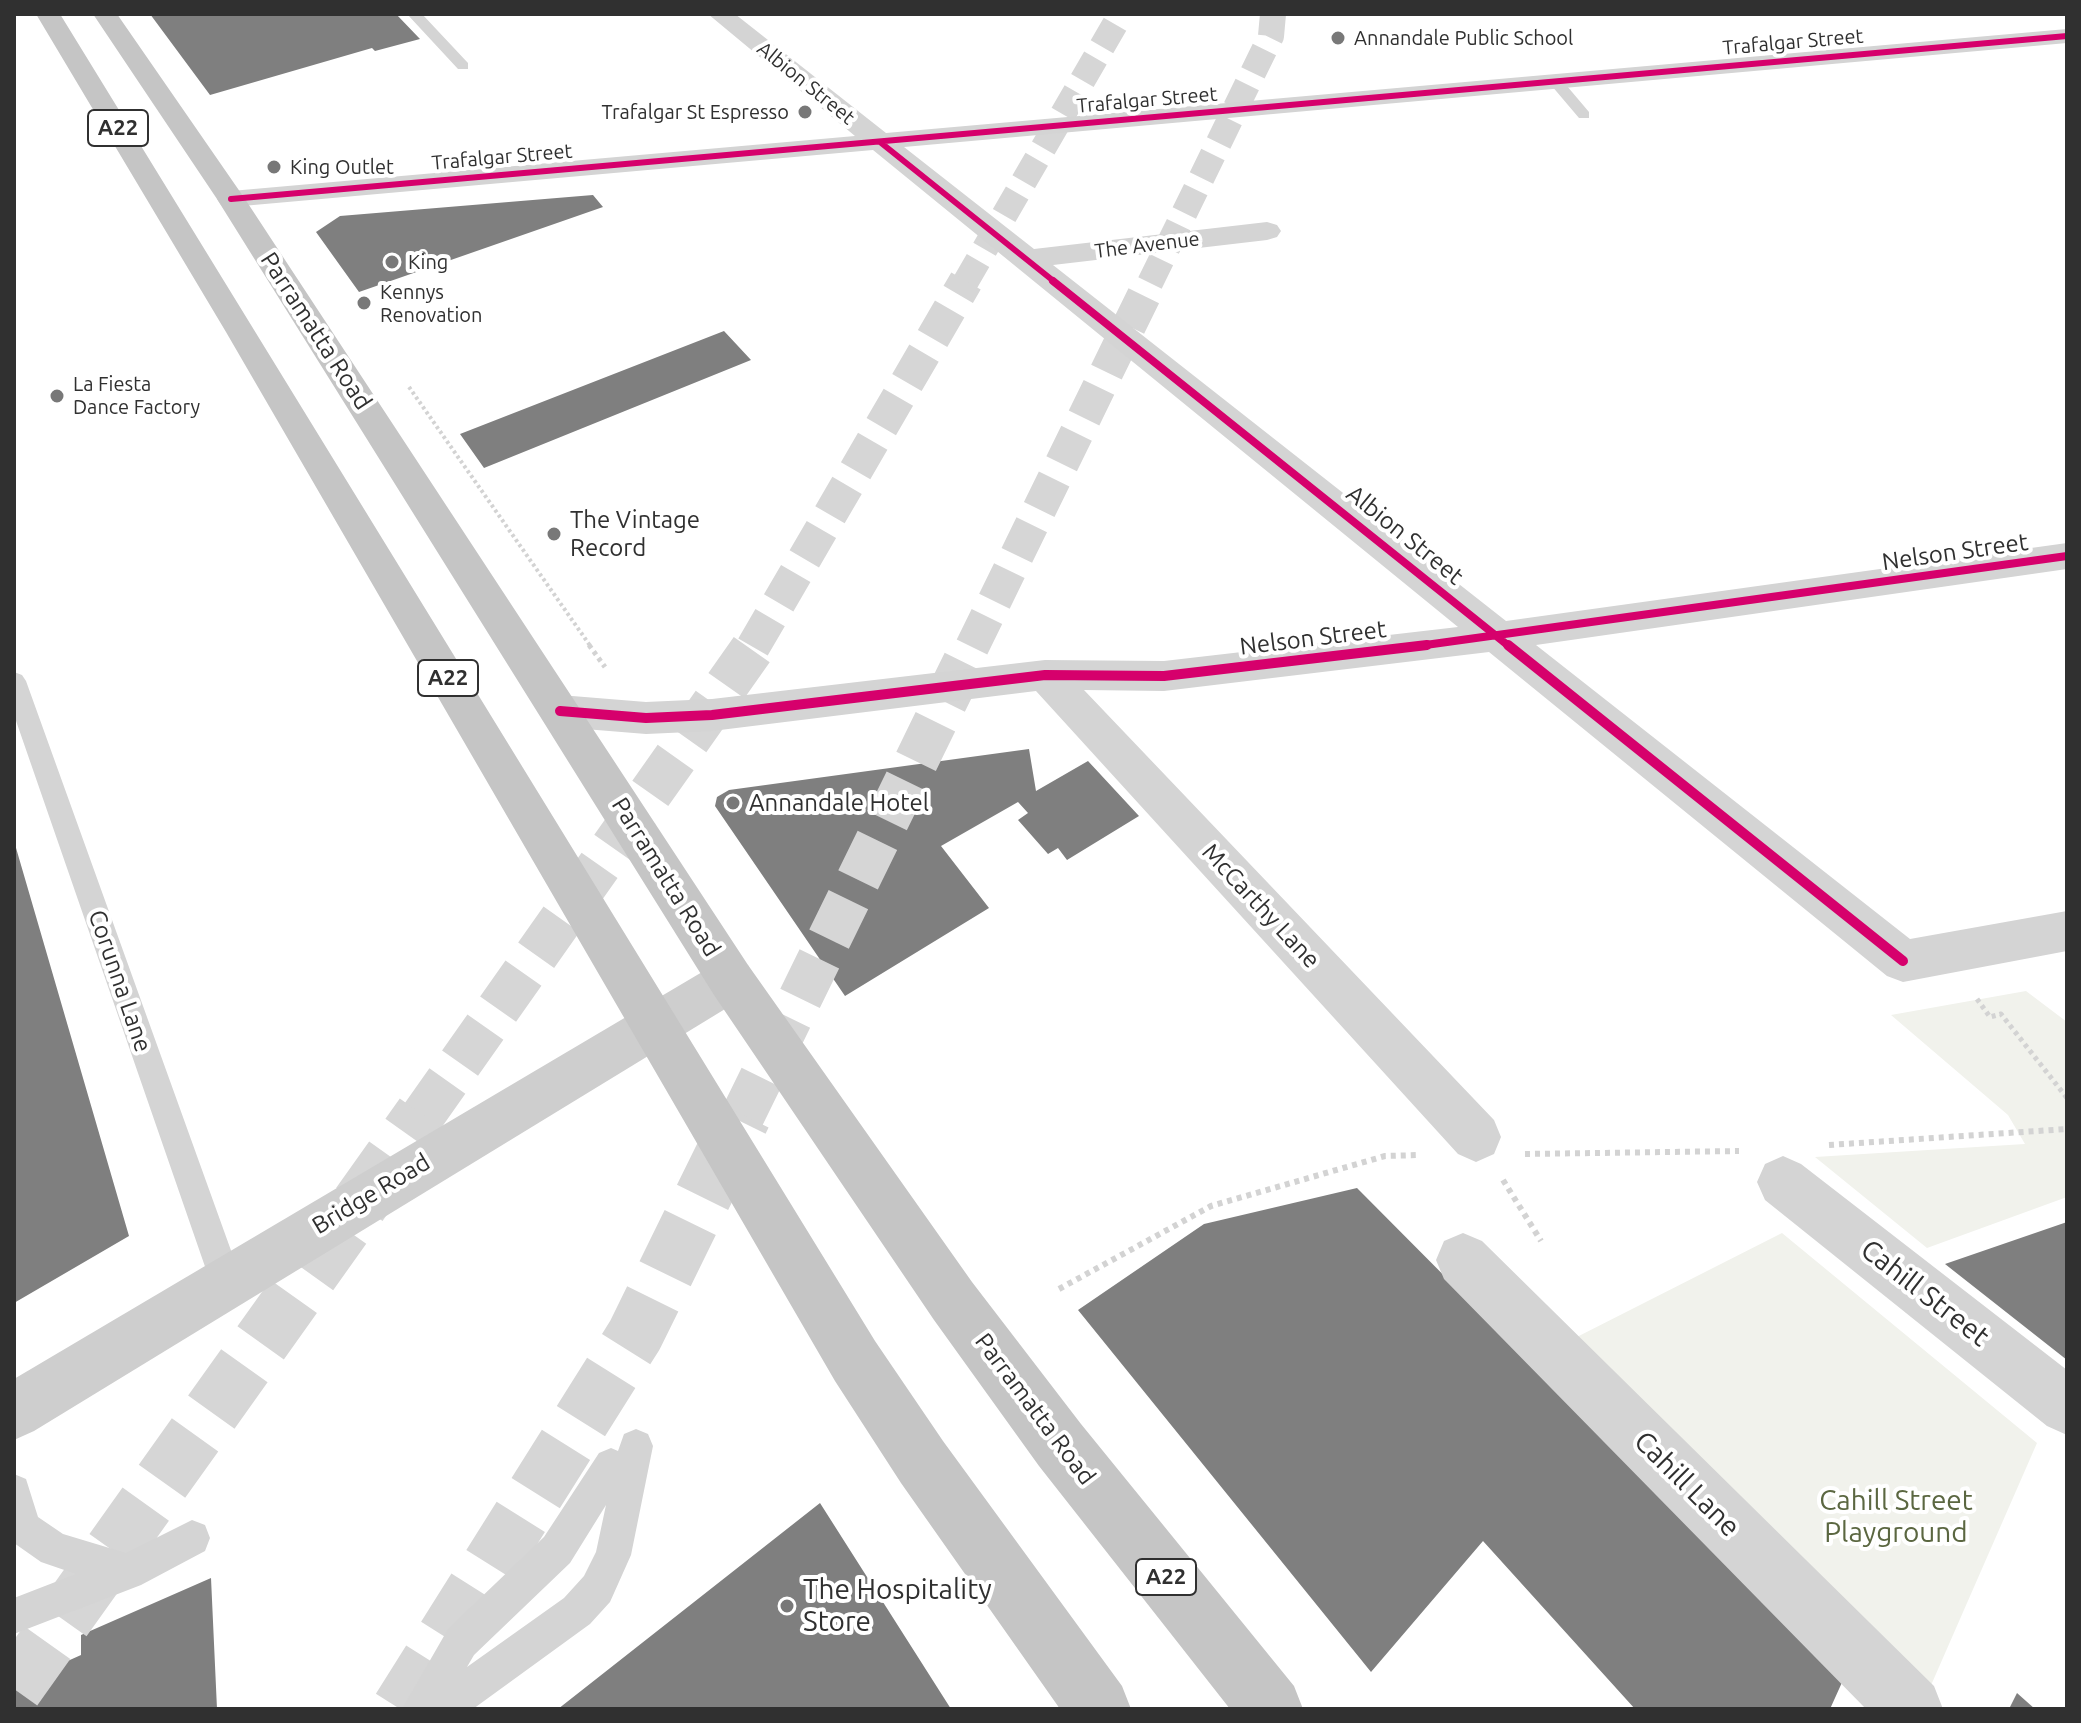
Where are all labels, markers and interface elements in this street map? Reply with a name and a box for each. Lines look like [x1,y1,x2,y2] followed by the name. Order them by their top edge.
[1722,24,1864,60] street label: Trafalgar Street
[1354,26,1573,50] place label: Annandale Public School
[1329,29,1347,47] marker: Annandale Public School
[752,36,860,130] street label: Albion Street
[1076,82,1218,118] street label: Trafalgar Street
[601,100,789,124] place label: Trafalgar St Espresso
[796,103,814,121] marker: Trafalgar St Espresso
[88,110,148,146] road number: A22
[431,139,573,175] street label: Trafalgar Street
[290,155,394,179] place label: King Outlet
[265,158,283,176] marker: King Outlet
[1093,227,1201,263] street label: The Avenue
[254,247,378,415] street label: Parramatta Road
[408,250,448,274] place label: King
[383,253,401,271] marker: King
[380,280,482,327] place label: Kennys Renovation
[355,294,373,312] marker: Kennys Renovation
[73,372,200,419] place label: La Fiesta Dance Factory
[48,387,66,405] marker: La Fiesta Dance Factory
[1341,479,1469,591] street label: Albion Street
[570,506,700,562] place label: The Vintage Record
[545,525,563,543] marker: The Vintage Record
[1880,527,2030,577] street label: Nelson Street
[1238,615,1388,661] street label: Nelson Street
[418,660,478,696] road number: A22
[749,789,929,817] place label: Annandale Hotel
[606,792,726,962] street label: Parramatta Road
[724,794,742,812] marker: Annandale Hotel
[1196,838,1326,974] street label: McCarthy Lane
[82,906,158,1056] street label: Corunna Lane
[307,1148,435,1240] street label: Bridge Road
[1854,1232,1996,1354] street label: Cahill Street
[969,1328,1101,1490] street label: Parramatta Road
[1627,1424,1747,1544] street label: Cahill Lane
[1819,1484,1973,1550] park label: Cahill Street Playground
[1136,1559,1196,1595] road number: A22
[803,1573,992,1639] place label: The Hospitality Store
[778,1597,796,1615] marker: The Hospitality Store

